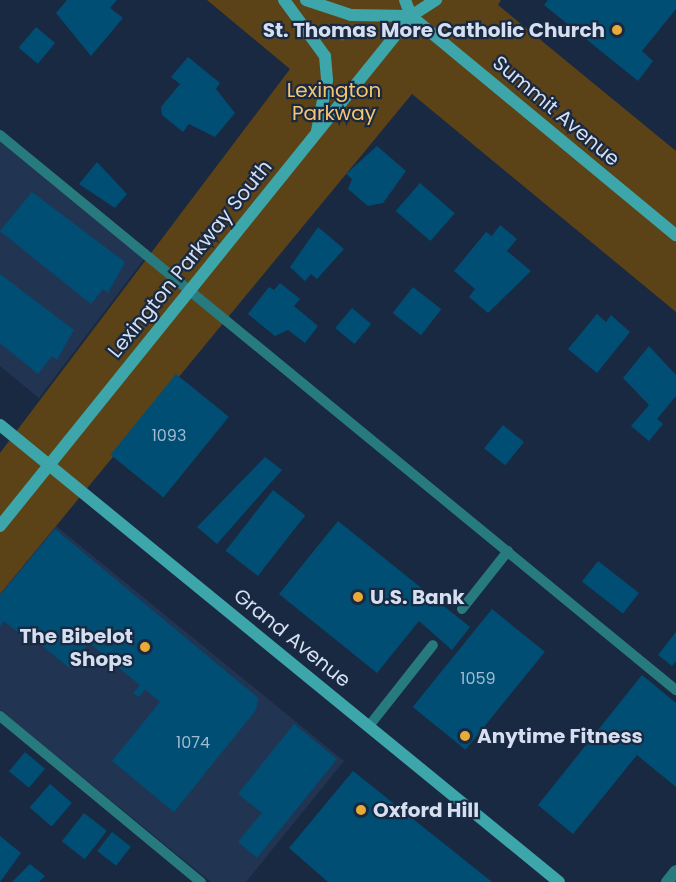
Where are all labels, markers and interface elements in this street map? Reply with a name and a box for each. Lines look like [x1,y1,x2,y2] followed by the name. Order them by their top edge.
[263,18,605,42] place label: St. Thomas More Catholic Church
[610,23,624,37] marker: St. Thomas More Catholic Church
[488,51,624,171] street label: Summit Avenue
[287,79,381,126] park label: Lexington Parkway
[103,156,277,362] street label: Lexington Parkway South
[152,426,186,446] house number: 1093
[229,584,355,692] street label: Grand Avenue
[370,585,465,609] place label: U.S. Bank
[351,590,365,604] marker: U.S. Bank
[19,624,133,671] place label: The Bibelot Shops
[138,640,152,654] marker: The Bibelot Shops
[460,669,496,689] house number: 1059
[477,724,643,748] place label: Anytime Fitness
[458,729,472,743] marker: Anytime Fitness
[176,733,210,753] house number: 1074
[373,798,479,822] place label: Oxford Hill
[354,803,368,817] marker: Oxford Hill

